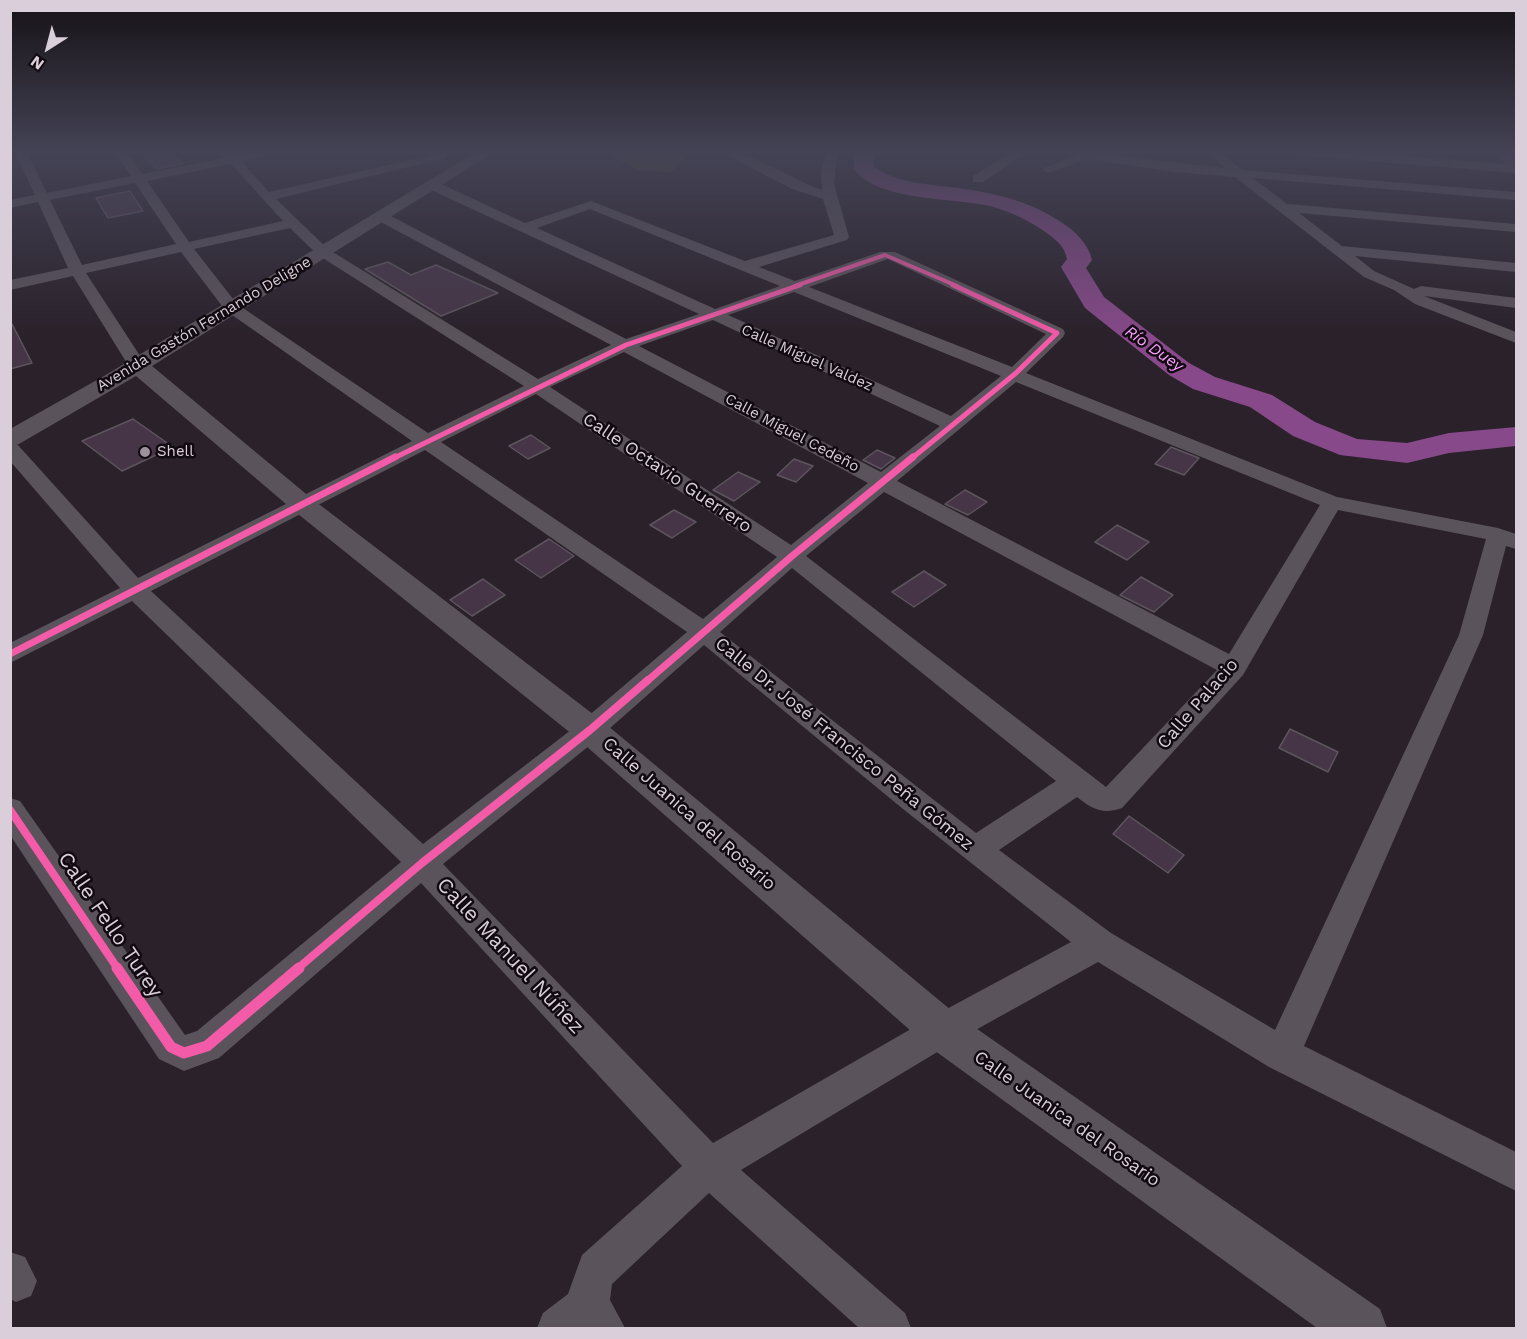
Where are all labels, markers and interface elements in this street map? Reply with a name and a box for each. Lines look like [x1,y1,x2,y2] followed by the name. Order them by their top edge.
[18,18,78,78] north arrow
[27,52,48,74] text: N
[94,253,314,395] street label: Avenida Gastón Fernando Deligne
[738,321,876,395] street label: Calle Miguel Valdez
[1121,322,1187,376] water label: Río Duey
[722,390,862,476] street label: Calle Miguel Cedeño
[578,408,756,538] street label: Calle Octavio Guerrero
[157,443,194,461] place label: Shell
[138,445,152,459] marker: Shell
[710,633,978,855] street label: Calle Dr. José Francisco Peña Gómez
[1153,654,1243,754] street label: Calle Palacio
[598,733,780,895] street label: Calle Juanica del Rosario
[52,848,168,1002] street label: Calle Fello Turey
[431,873,589,1039] street label: Calle Manuel Núñez
[970,1046,1164,1192] street label: Calle Juanica del Rosario

